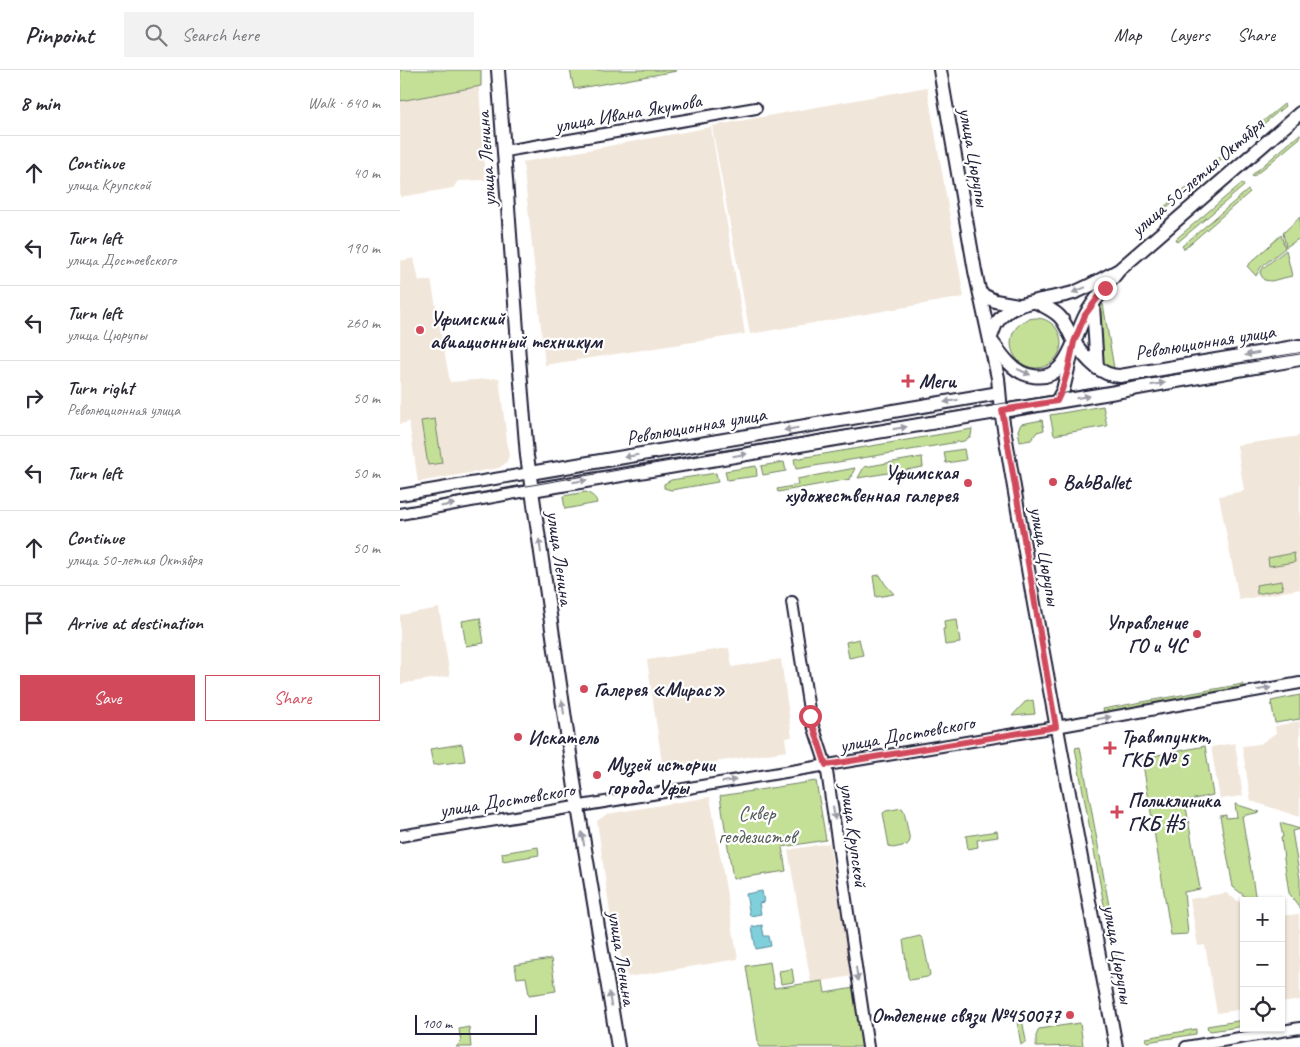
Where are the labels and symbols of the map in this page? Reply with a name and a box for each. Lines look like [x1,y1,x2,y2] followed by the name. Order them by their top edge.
[552,87,705,138] street label: улица Ивана Якутова
[953,105,995,210] street label: улица Цюрупы
[470,109,502,208] street label: улица Ленина
[1124,111,1270,242] street label: улица 50-летия Октября
[1094,277,1117,300] route end
[1071,286,1086,294] one-way arrow
[430,306,603,354] place label: Уфимский авиационный техникум
[1133,318,1278,365] street label: Революционная улица
[414,324,426,336] marker: Уфимский авиационный техникум
[1244,351,1260,359] one-way arrow
[919,369,957,394] place label: Меги
[1017,369,1031,377] one-way arrow
[901,374,915,388] marker: Меги
[1150,380,1166,388] one-way arrow
[1076,393,1092,401] one-way arrow
[942,398,958,406] one-way arrow
[624,401,769,451] street label: Революционная улица
[893,423,909,431] one-way arrow
[782,426,798,434] one-way arrow
[732,450,748,458] one-way arrow
[622,453,638,461] one-way arrow
[785,460,960,508] place label: Уфимская художественная галерея
[1063,470,1133,495] place label: BabBallet
[1047,476,1059,488] marker: BabBallet
[572,477,588,485] one-way arrow
[962,477,974,489] marker: Уфимская художественная галерея
[440,501,456,509] one-way arrow
[1024,504,1066,609] street label: улица Цюрупы
[541,508,579,609] street label: улица Ленина
[535,538,543,554] one-way arrow
[1106,610,1190,658] place label: Управление ГО и ЧС
[1191,628,1203,640] marker: Управление ГО и ЧС
[594,677,726,702] place label: Галерея «Мирас»
[578,683,590,695] marker: Галерея «Мирас»
[1256,685,1272,693] one-way arrow
[559,698,567,714] one-way arrow
[799,705,822,728] route start
[837,710,978,758] street label: улица Достоевского
[1096,714,1112,722] one-way arrow
[1121,724,1211,772] place label: Травмпункт, ГКБ № 5
[528,725,600,750] place label: Искатель
[512,731,524,743] marker: Искатель
[1103,741,1117,755] marker: Травмпункт, ГКБ № 5
[607,752,716,800] place label: Музей истории города Уфы
[591,769,603,781] marker: Музей истории города Уфы
[437,777,578,823] street label: улица Достоевского
[722,777,738,785] one-way arrow
[834,780,874,890] street label: улица Крупской
[1128,788,1221,836] place label: Поликлиника ГКБ #5
[718,801,800,849] park label: Сквер геодезистов
[1110,805,1124,819] marker: Поликлиника ГКБ #5
[830,806,838,822] one-way arrow
[578,830,586,846] one-way arrow
[1097,902,1139,1007] street label: улица Цюрупы
[602,908,642,1009] street label: улица Ленина
[854,966,862,982] one-way arrow
[605,991,613,1007] one-way arrow
[871,1003,1062,1029] place label: Отделение связи №450077
[1064,1009,1076,1021] marker: Отделение связи №450077
[415,1012,538,1035] scale bar

